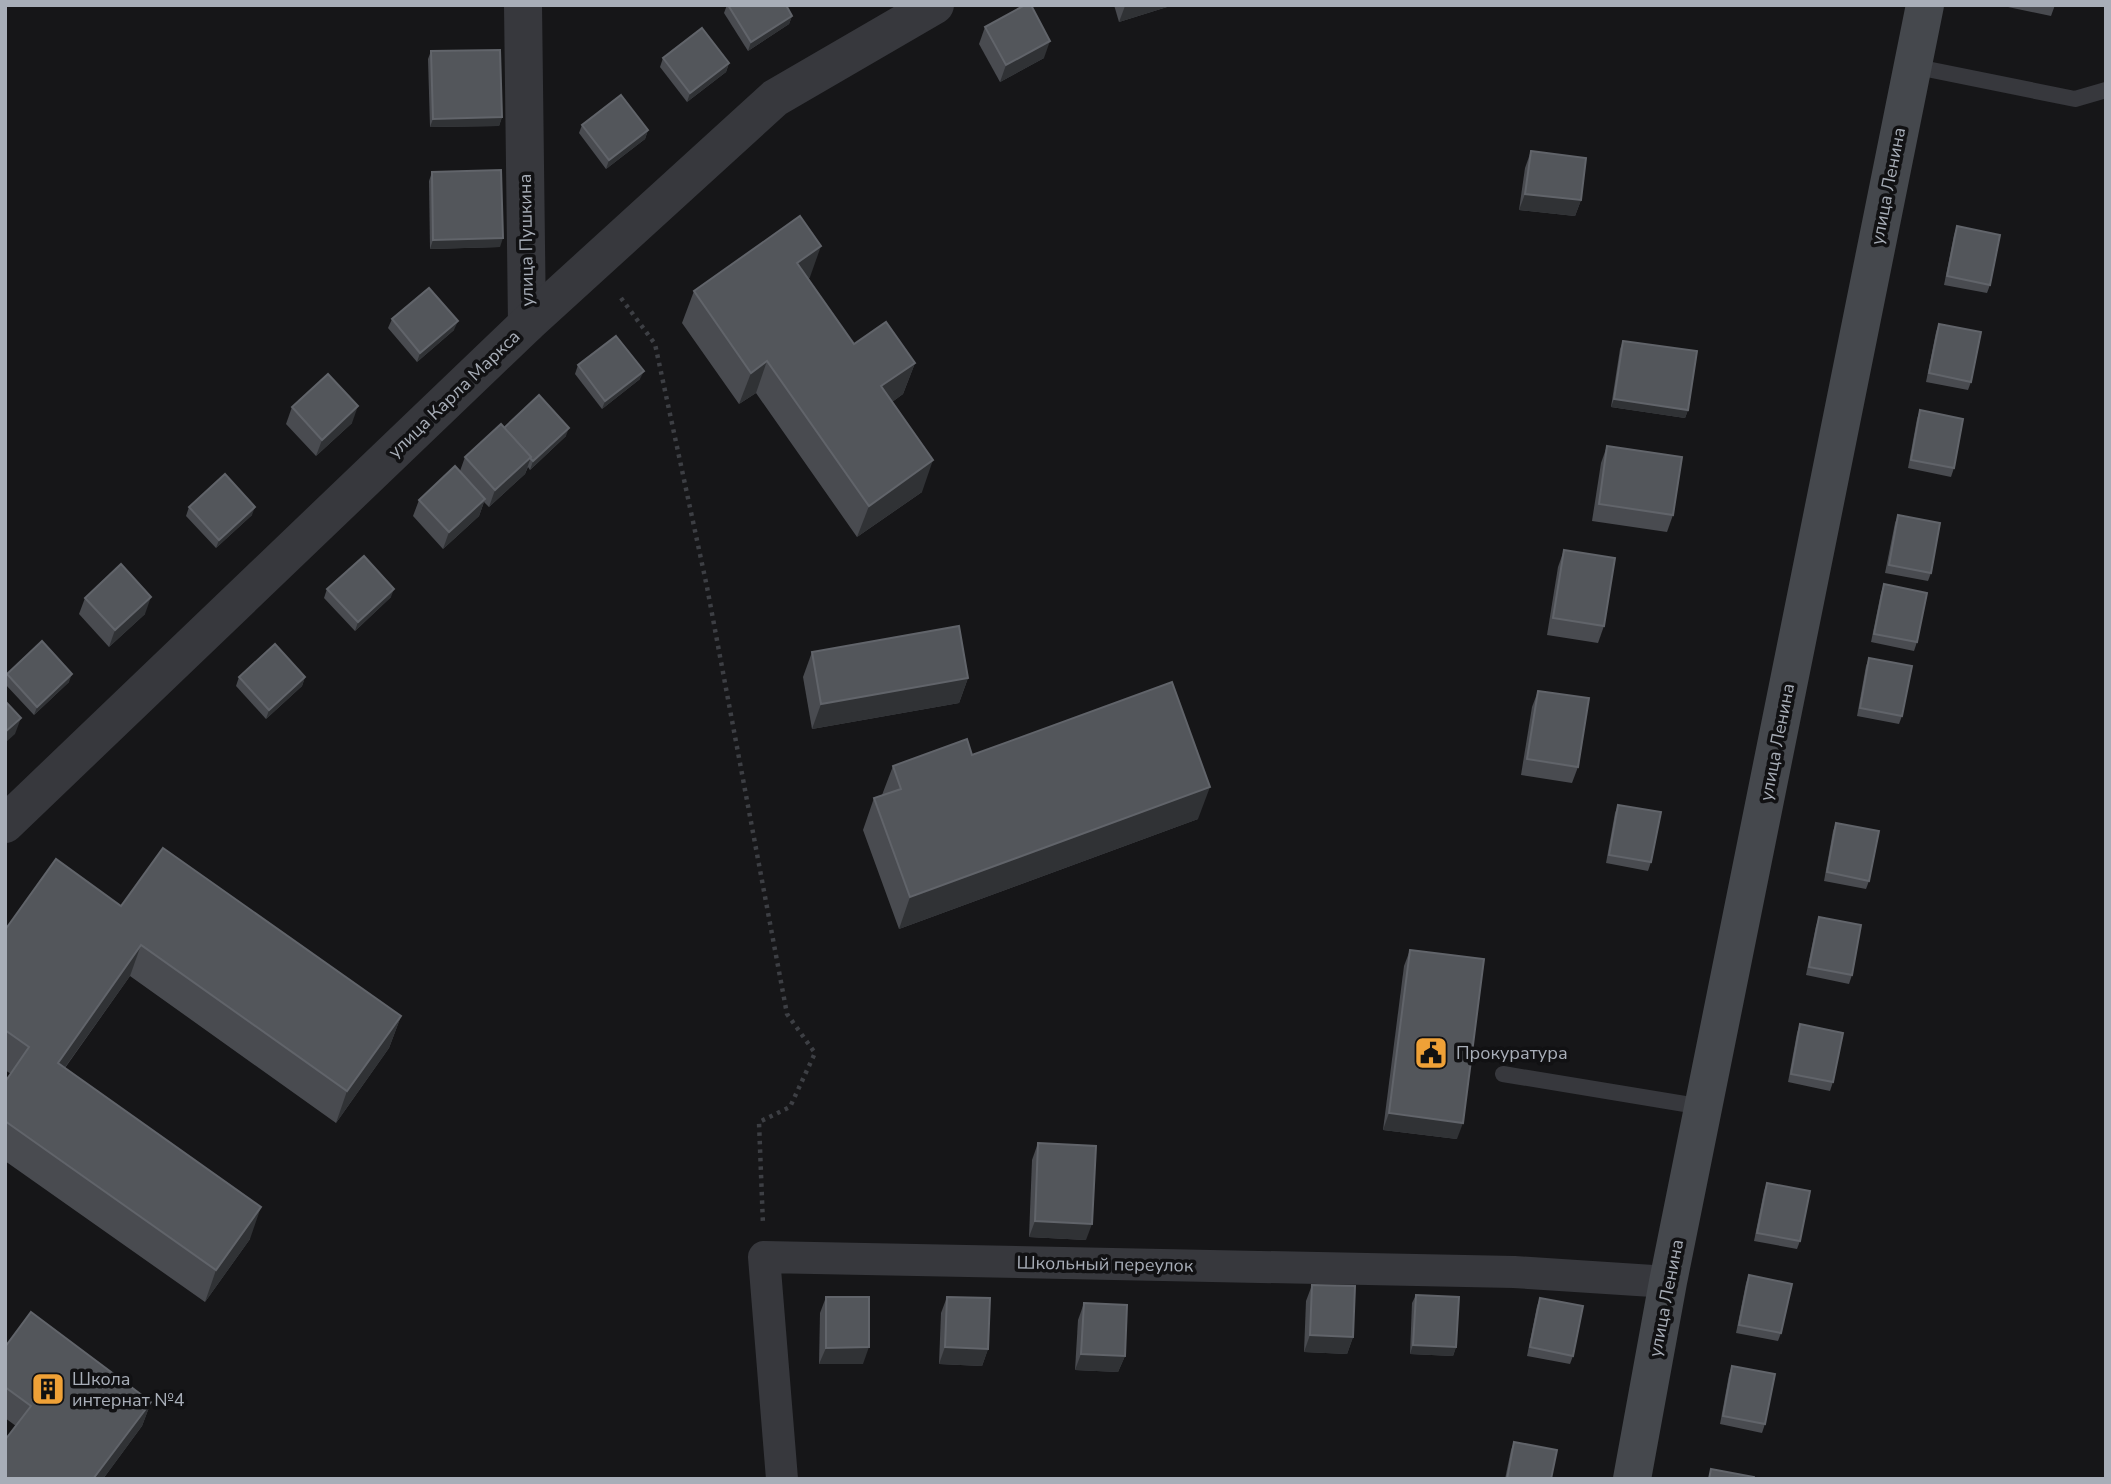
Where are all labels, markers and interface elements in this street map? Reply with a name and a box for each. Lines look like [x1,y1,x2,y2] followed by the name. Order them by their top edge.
[1865,125,1911,247] street label: улица Ленина
[513,174,539,306] street label: улица Пушкина
[383,325,525,463] street label: улица Карла Маркса
[1754,681,1800,803] street label: улица Ленина
[1412,1034,1450,1072] public building icon: Прокуратура
[1456,1041,1568,1065] place label: Прокуратура
[1643,1237,1689,1359] street label: улица Ленина
[1016,1250,1194,1278] street label: Школьный переулок
[72,1367,185,1412] place label: Школа интернат №4
[29,1370,67,1408] building icon: Школа интернат №4

